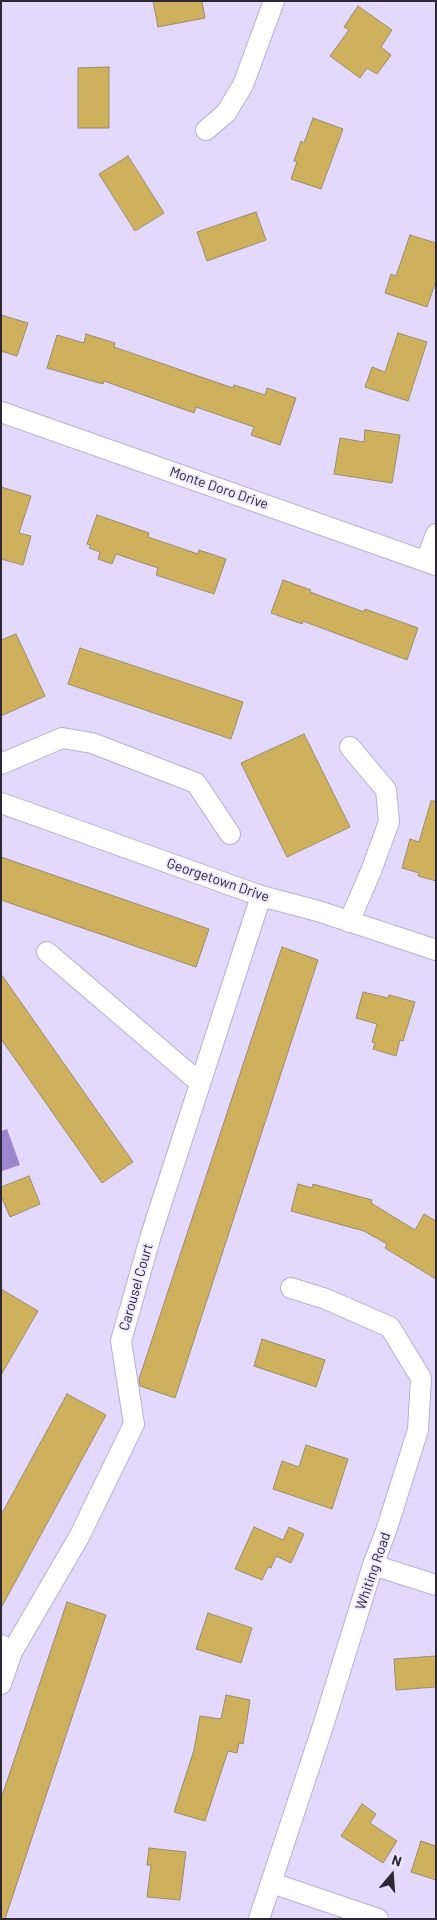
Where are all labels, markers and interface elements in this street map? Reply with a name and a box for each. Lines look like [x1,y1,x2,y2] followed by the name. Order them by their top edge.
[167,463,271,513] street label: Monte Doro Drive
[165,855,271,905] street label: Georgetown Drive
[116,1241,156,1333] street label: Carousel Court
[352,1530,394,1612] street label: Whiting Road
[367,1850,417,1900] north arrow
[390,1851,404,1870] text: N

